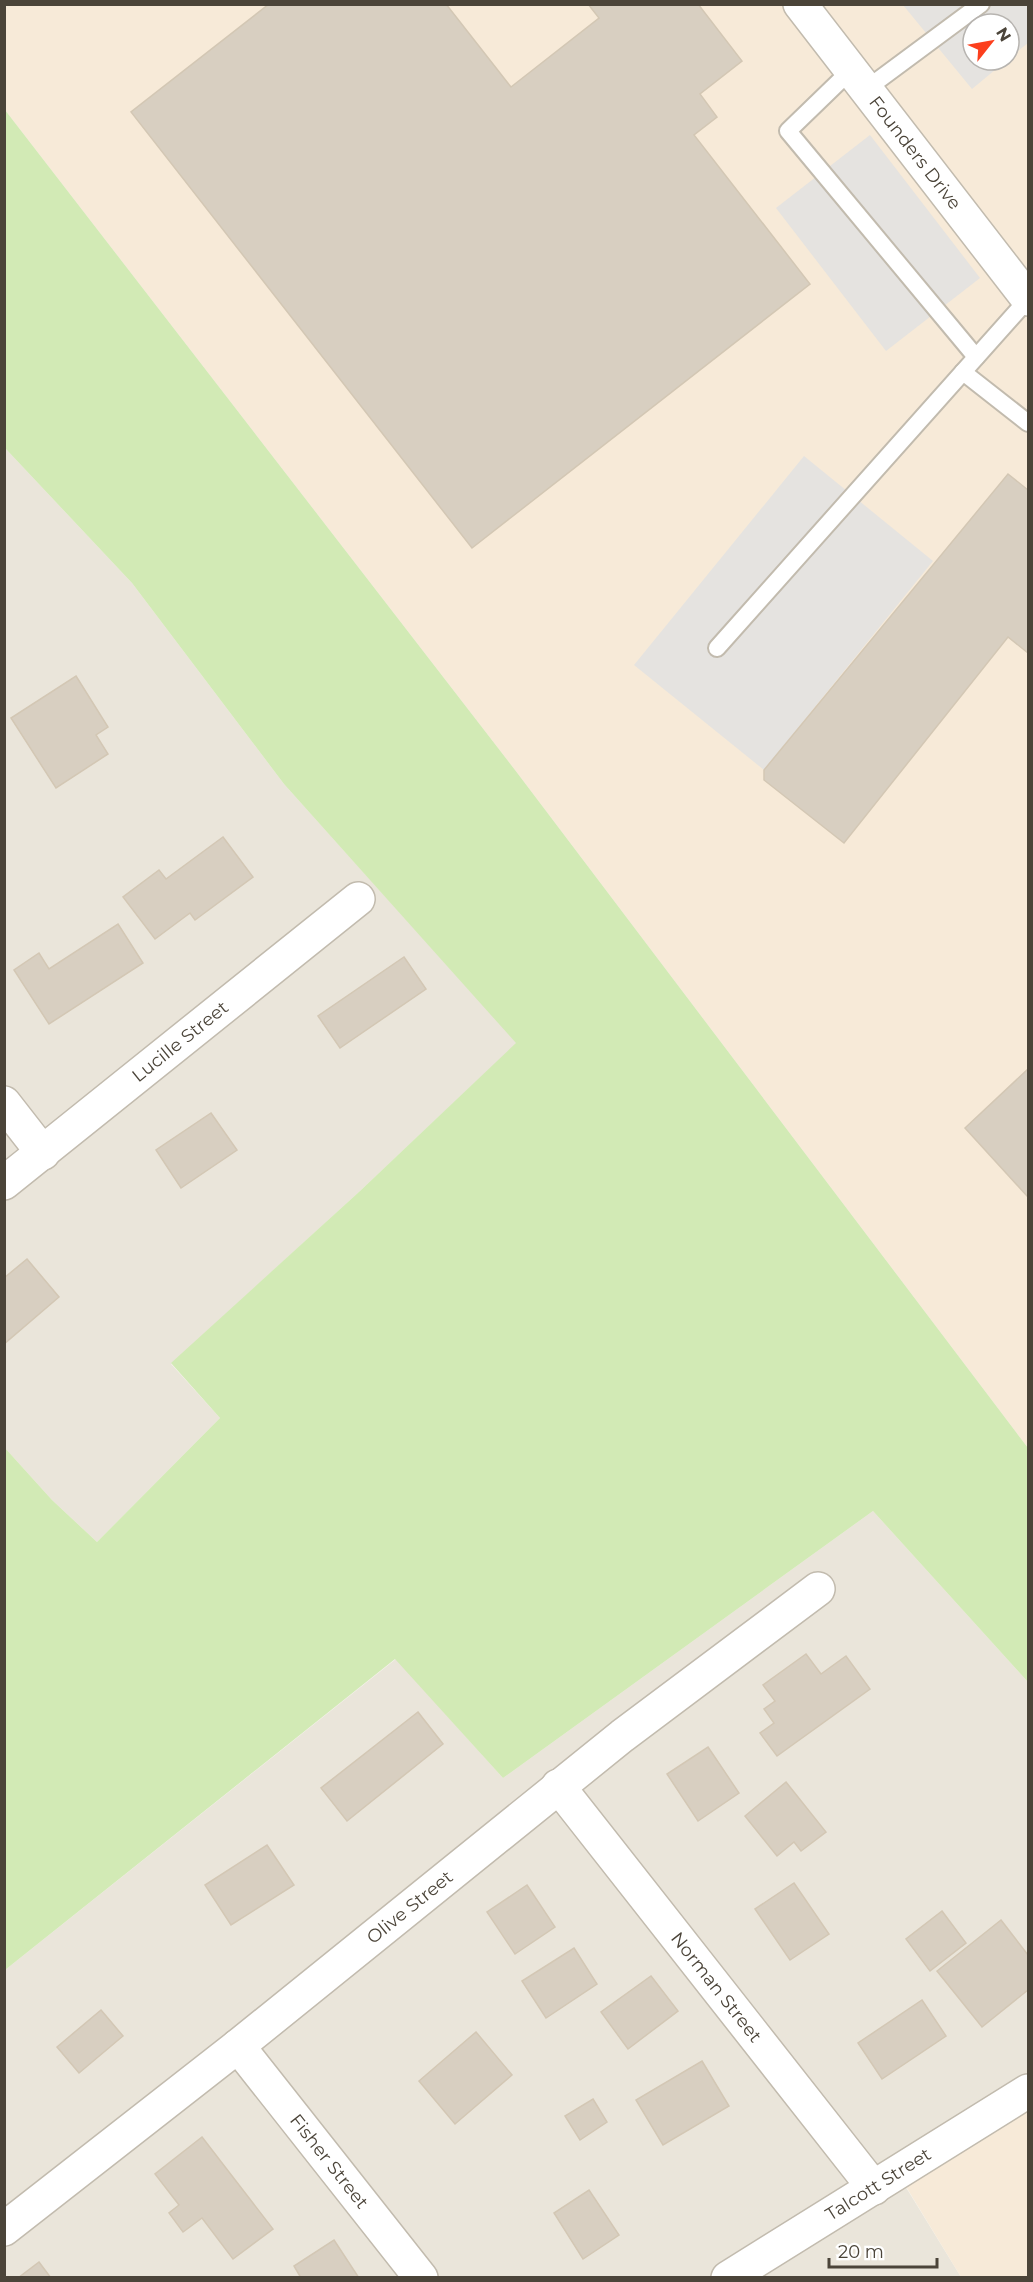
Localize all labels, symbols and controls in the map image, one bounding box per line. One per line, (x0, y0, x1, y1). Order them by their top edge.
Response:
north arrow (961, 12, 1021, 72)
text: N (992, 24, 1015, 45)
street label: Founders Drive (864, 92, 966, 214)
street label: Lucille Street (128, 996, 233, 1087)
street label: Olive Street (362, 1866, 457, 1949)
street label: Norman Street (666, 1928, 766, 2047)
street label: Fisher Street (285, 2110, 373, 2213)
street label: Talcott Street (821, 2143, 935, 2225)
scale bar (829, 2231, 937, 2269)
text: 20 m (838, 2241, 884, 2263)

